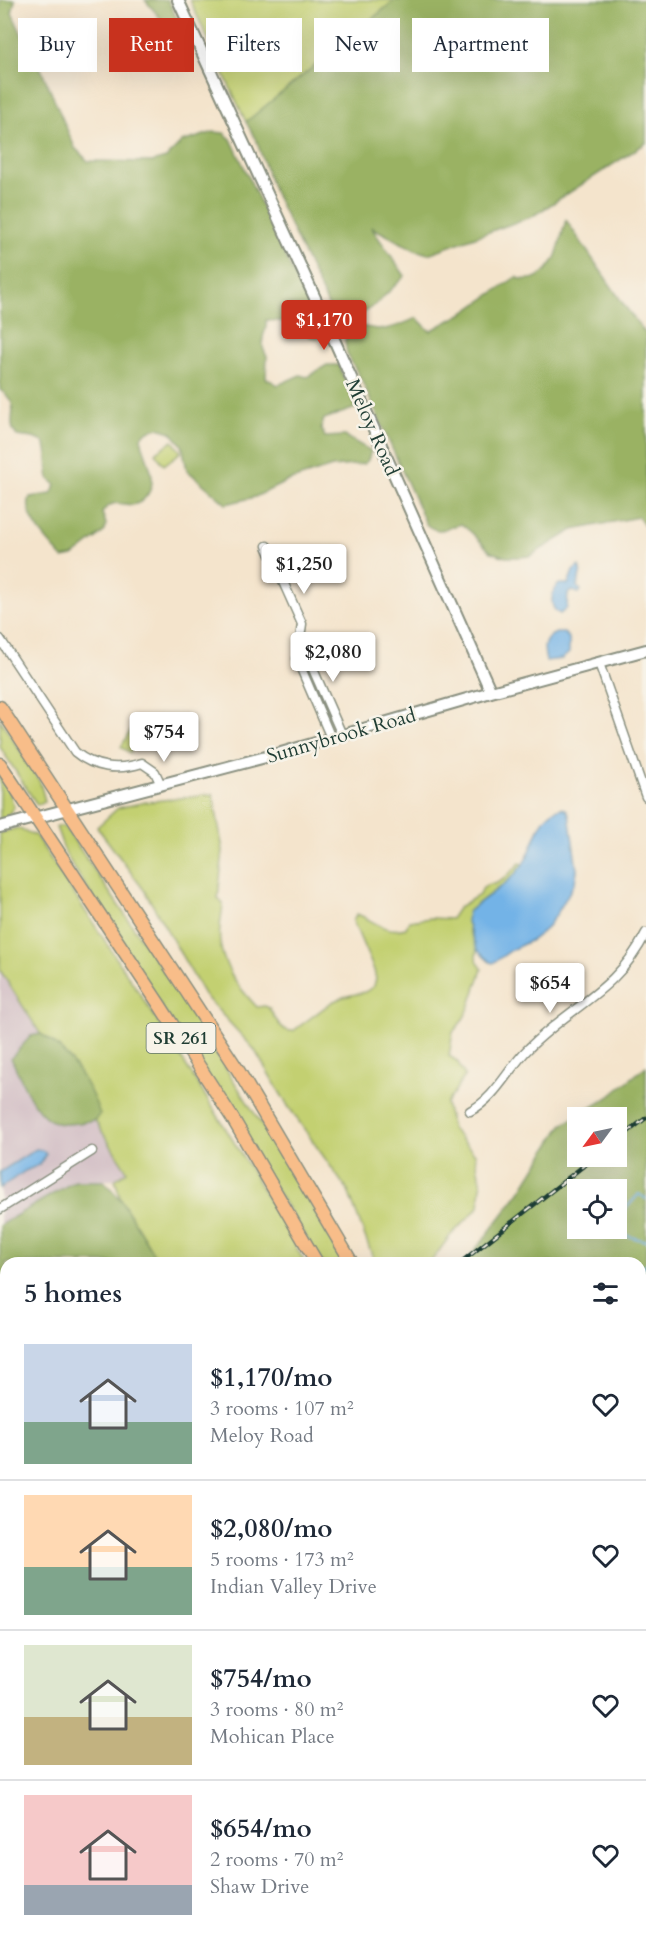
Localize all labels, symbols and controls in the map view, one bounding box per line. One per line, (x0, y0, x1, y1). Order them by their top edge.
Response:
chip: Buy (18, 18, 97, 72)
chip: Rent (109, 18, 194, 72)
chip: Filters (206, 18, 302, 72)
chip: New (314, 18, 400, 72)
chip: Apartment (412, 18, 549, 72)
pin: $1,170 (275, 300, 373, 351)
text: $1,170 (295, 306, 353, 333)
street label: Meloy Road (339, 374, 406, 480)
pin: $1,250 (255, 544, 353, 595)
text: $1,250 (275, 550, 333, 577)
pin: $2,080 (284, 632, 382, 683)
text: $2,080 (304, 638, 362, 665)
street label: Sunnybrook Road (263, 701, 419, 770)
pin: $754 (128, 712, 200, 763)
text: $754 (144, 718, 184, 745)
pin: $654 (514, 963, 586, 1014)
text: $654 (530, 969, 570, 996)
road number: SR 261 (146, 1023, 216, 1053)
north arrow (567, 1107, 627, 1167)
map controls (567, 1107, 627, 1239)
button: locate (567, 1179, 627, 1239)
text: 5 homes (24, 1276, 122, 1311)
icon: filters (589, 1277, 622, 1310)
text: $1,170/mo (210, 1360, 333, 1395)
icon: home (72, 1368, 144, 1440)
icon: heart (589, 1388, 622, 1421)
text: 3 rooms · 107 m² (210, 1395, 354, 1422)
text: Meloy Road (210, 1422, 314, 1449)
text: $2,080/mo (210, 1511, 333, 1546)
icon: home (72, 1519, 144, 1591)
icon: heart (589, 1539, 622, 1572)
text: 5 rooms · 173 m² (210, 1546, 354, 1573)
text: Indian Valley Drive (210, 1573, 377, 1600)
text: $754/mo (210, 1661, 312, 1696)
icon: home (72, 1669, 144, 1741)
icon: heart (589, 1689, 622, 1722)
text: 3 rooms · 80 m² (210, 1696, 343, 1723)
text: Mohican Place (210, 1723, 335, 1750)
text: $654/mo (210, 1811, 312, 1846)
icon: home (72, 1819, 144, 1891)
icon: heart (589, 1839, 622, 1872)
text: 2 rooms · 70 m² (210, 1846, 343, 1873)
text: Shaw Drive (210, 1873, 309, 1900)

